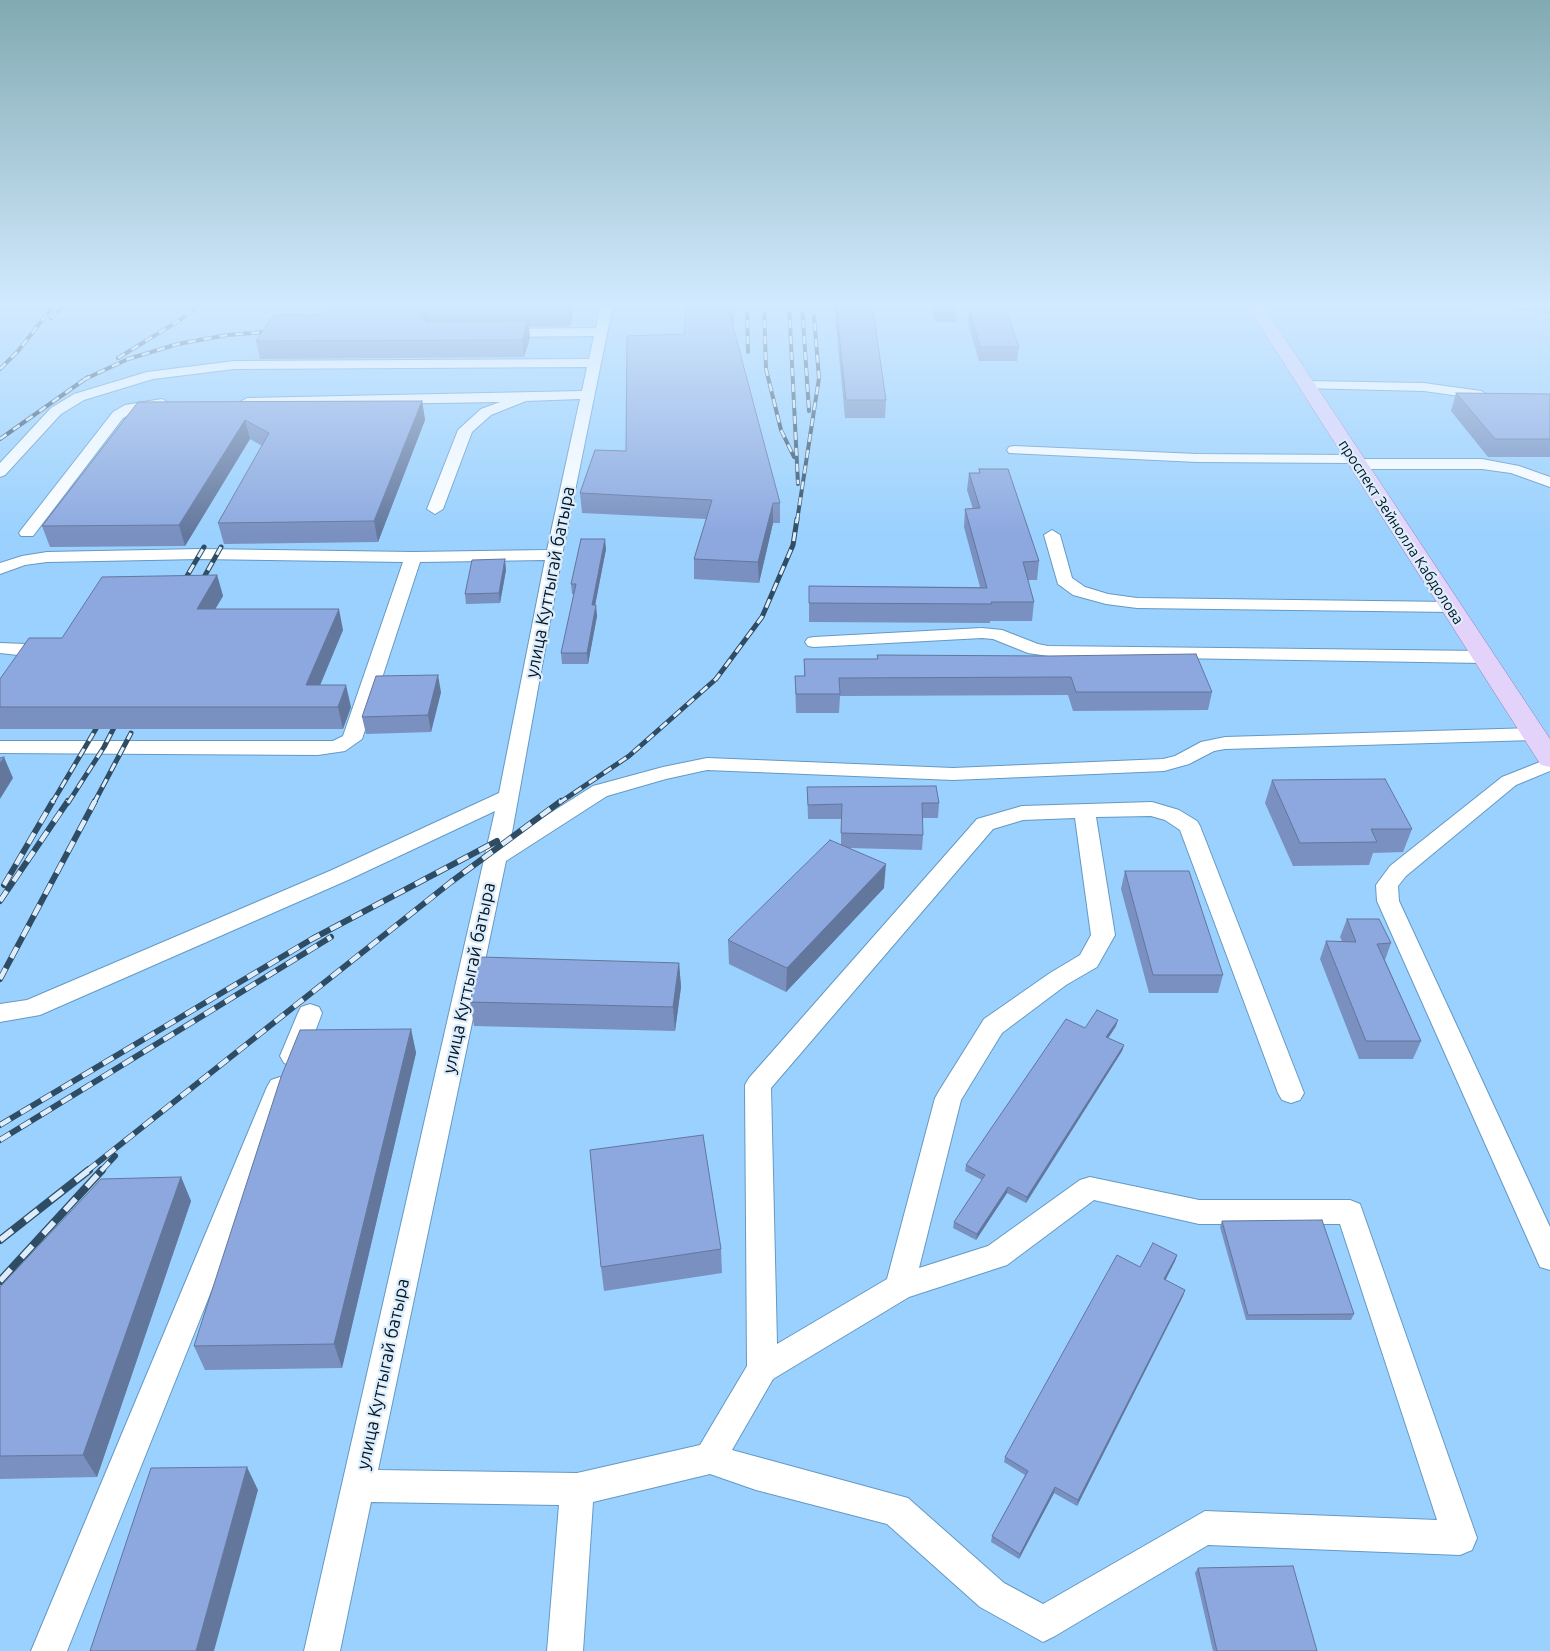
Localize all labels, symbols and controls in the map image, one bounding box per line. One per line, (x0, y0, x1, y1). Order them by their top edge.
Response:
street label: проспект Зейнолла Кабдолова (1335, 436, 1467, 628)
street label: улица Куттыгай батыра (521, 484, 579, 680)
street label: улица Куттыгай батыра (438, 881, 500, 1075)
street label: улица Куттыгай батыра (352, 1277, 414, 1471)

